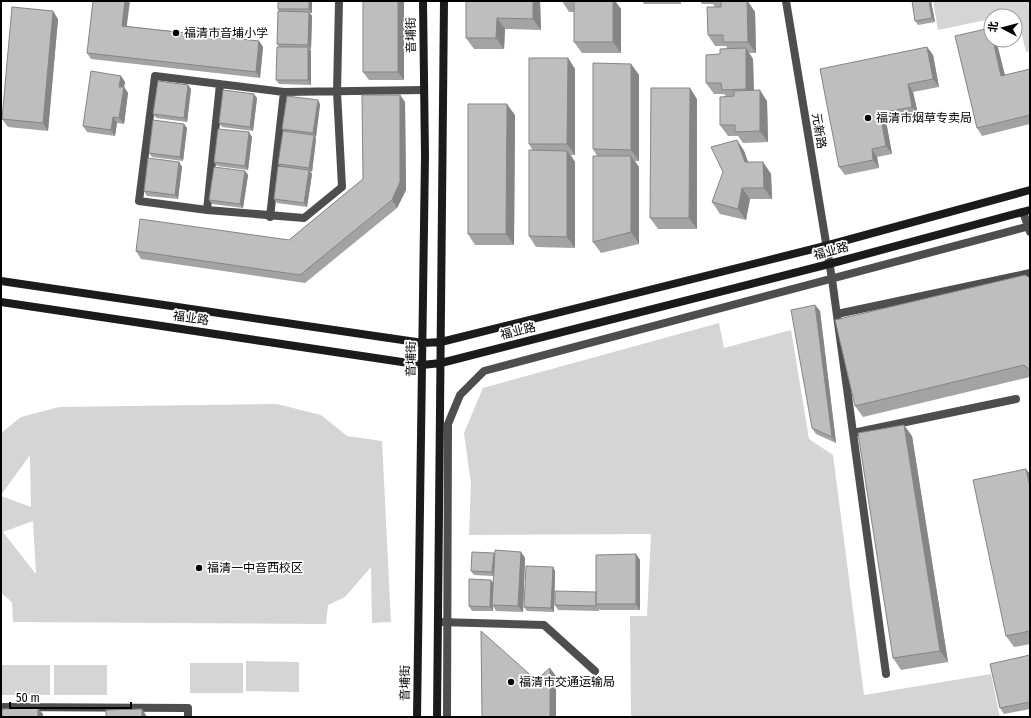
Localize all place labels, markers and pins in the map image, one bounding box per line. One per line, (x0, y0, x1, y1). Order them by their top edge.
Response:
place label: 福清市音埔小学 (184, 26, 268, 40)
marker: 福清市音埔小学 (171, 28, 181, 38)
place label: 福清市烟草专卖局 (876, 111, 972, 125)
marker: 福清市烟草专卖局 (863, 113, 873, 123)
place label: 福清一中音西校区 (207, 561, 303, 575)
marker: 福清一中音西校区 (194, 563, 204, 573)
place label: 福清市交通运输局 (519, 675, 615, 689)
marker: 福清市交通运输局 (506, 677, 516, 687)

